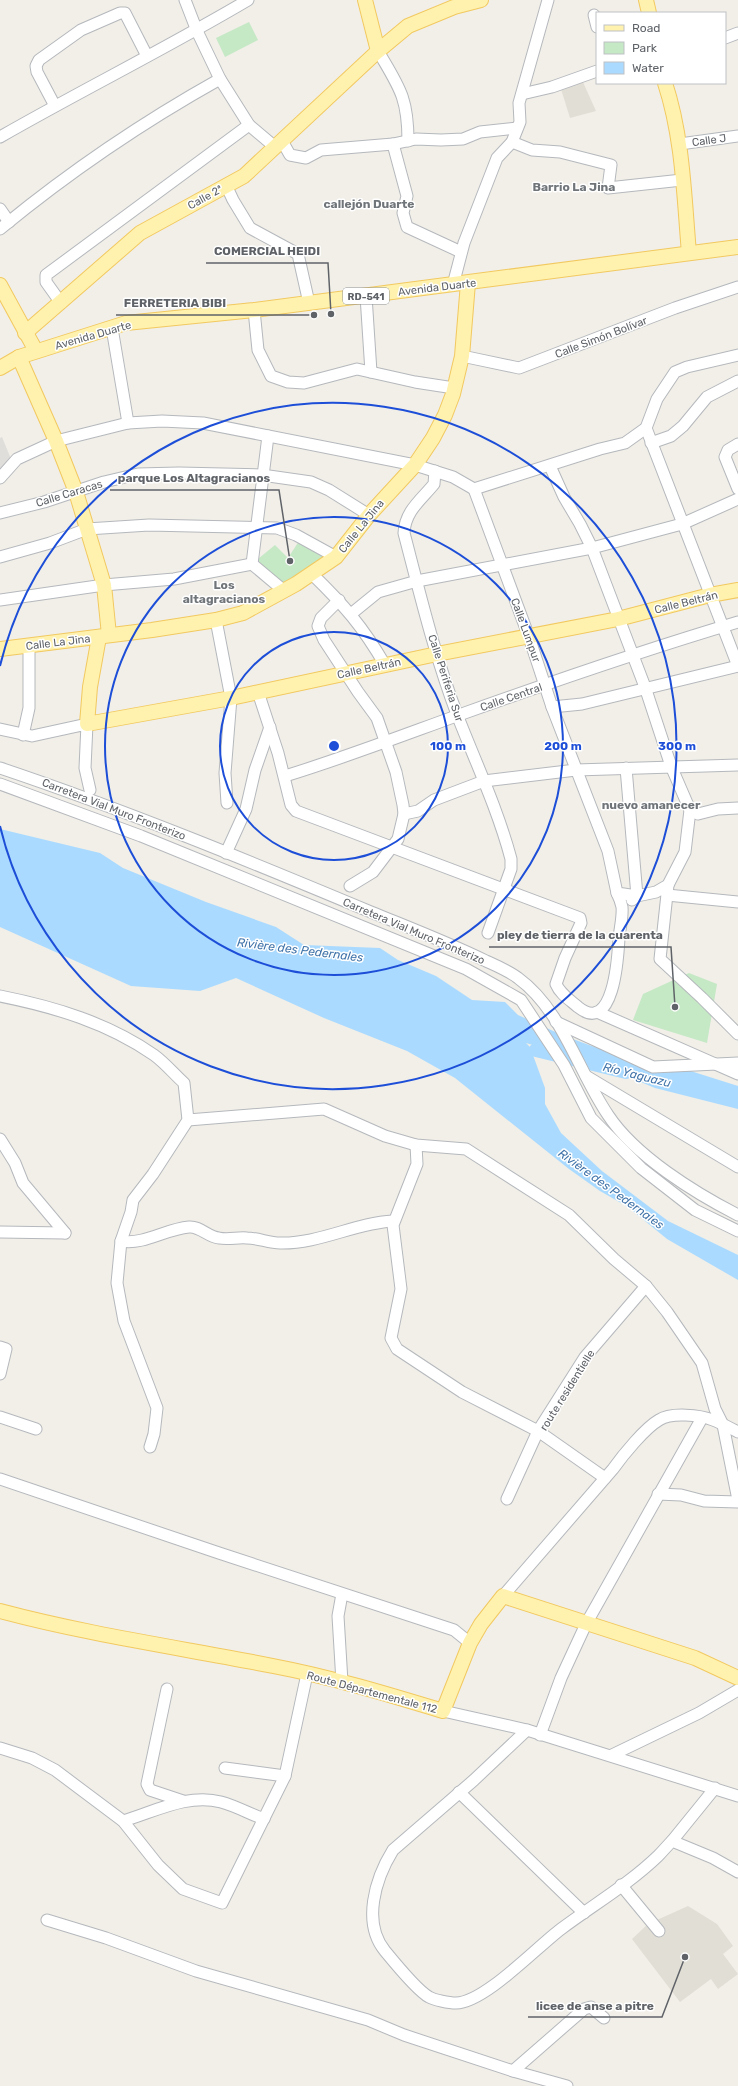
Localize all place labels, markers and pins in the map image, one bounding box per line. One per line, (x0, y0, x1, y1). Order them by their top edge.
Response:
callout: COMERCIAL HEIDI (206, 239, 328, 263)
callout: FERRETERIA BIBI (116, 291, 234, 315)
callout: parque Los Altagracianos (110, 466, 279, 490)
centre of rings (327, 739, 341, 753)
callout: pley de tierra de la cuarenta (489, 923, 671, 947)
callout: licee de anse a pitre (528, 1993, 662, 2017)

